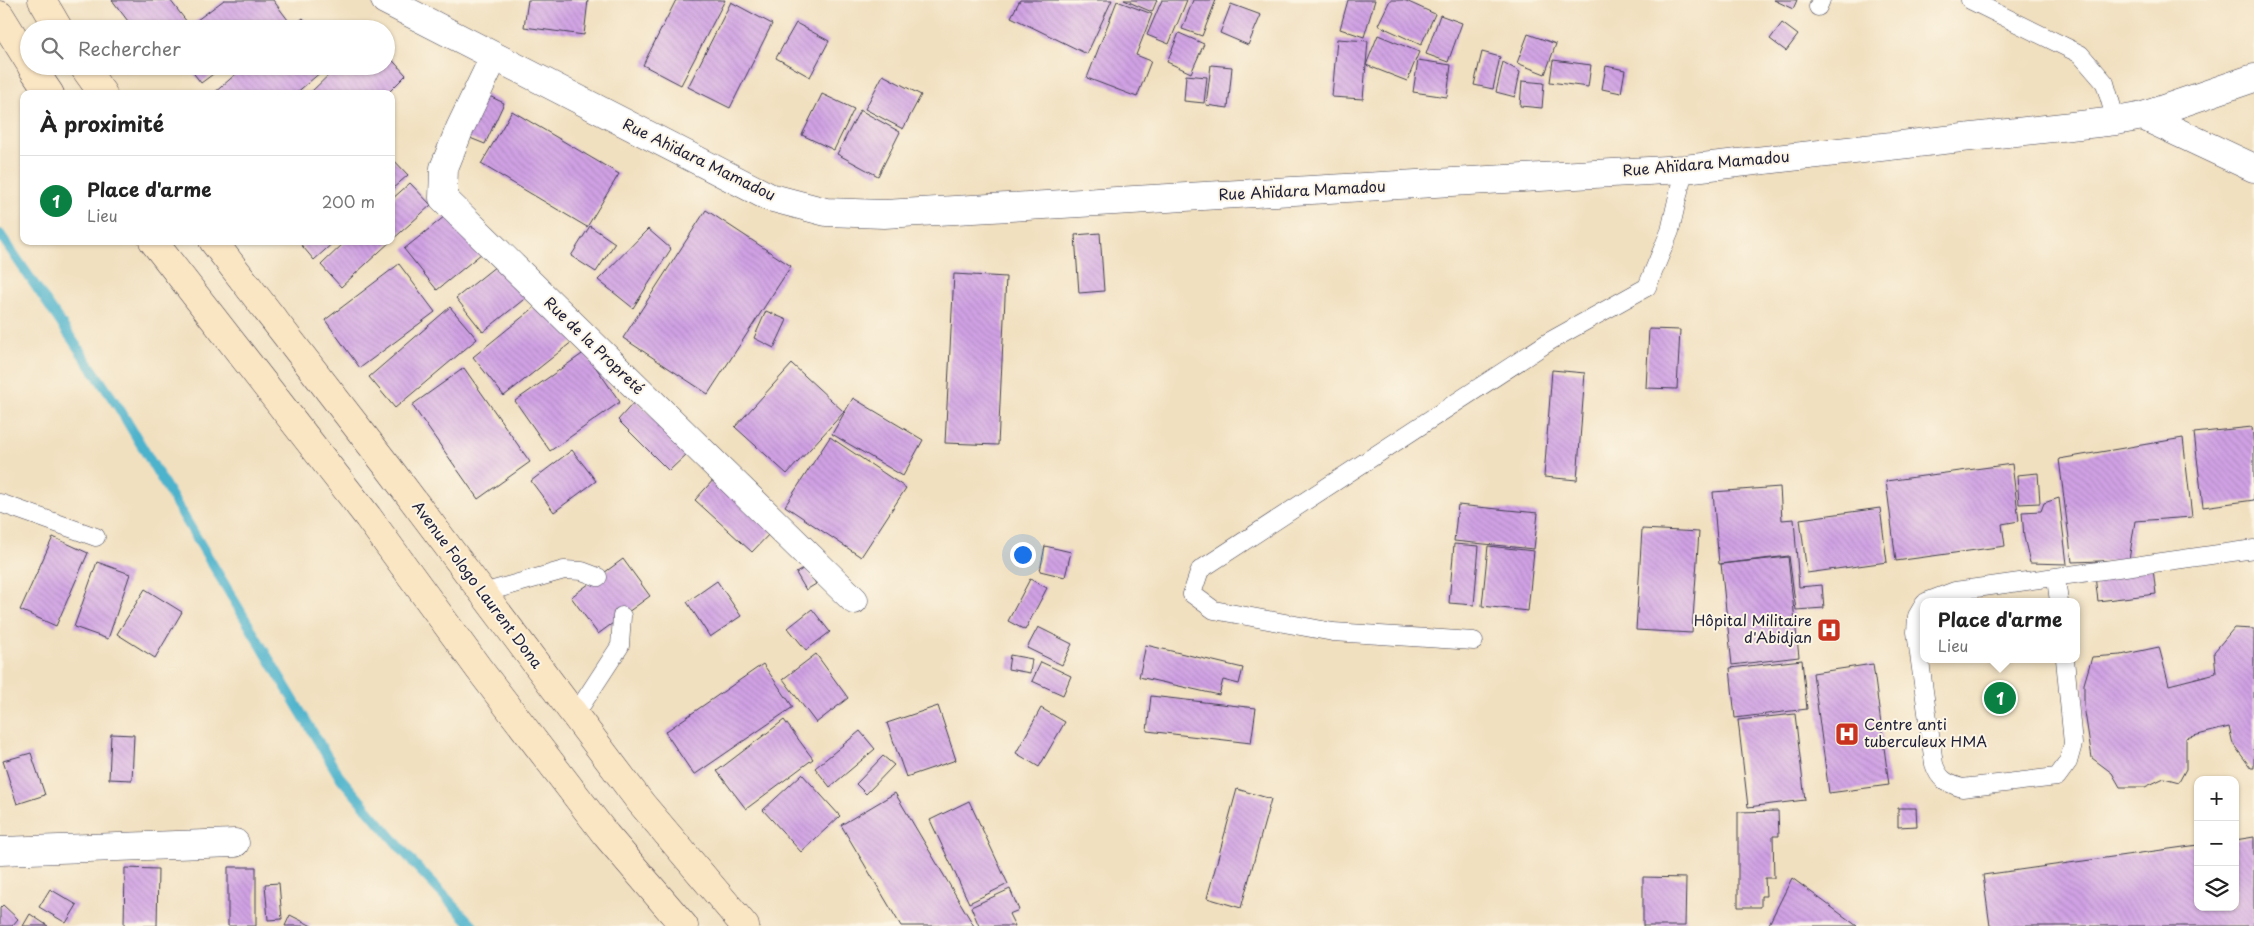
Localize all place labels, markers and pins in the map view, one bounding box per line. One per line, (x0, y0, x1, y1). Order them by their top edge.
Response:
place label: Hôpital Militaire d'Abidjan (1694, 608, 1812, 648)
hospital icon: Hôpital Militaire d'Abidjan (1816, 617, 1842, 643)
pin: 1 (1984, 679, 2016, 717)
place label: Centre anti tuberculeux HMA (1864, 712, 1987, 752)
hospital icon: Centre anti tuberculeux HMA (1834, 721, 1860, 747)

